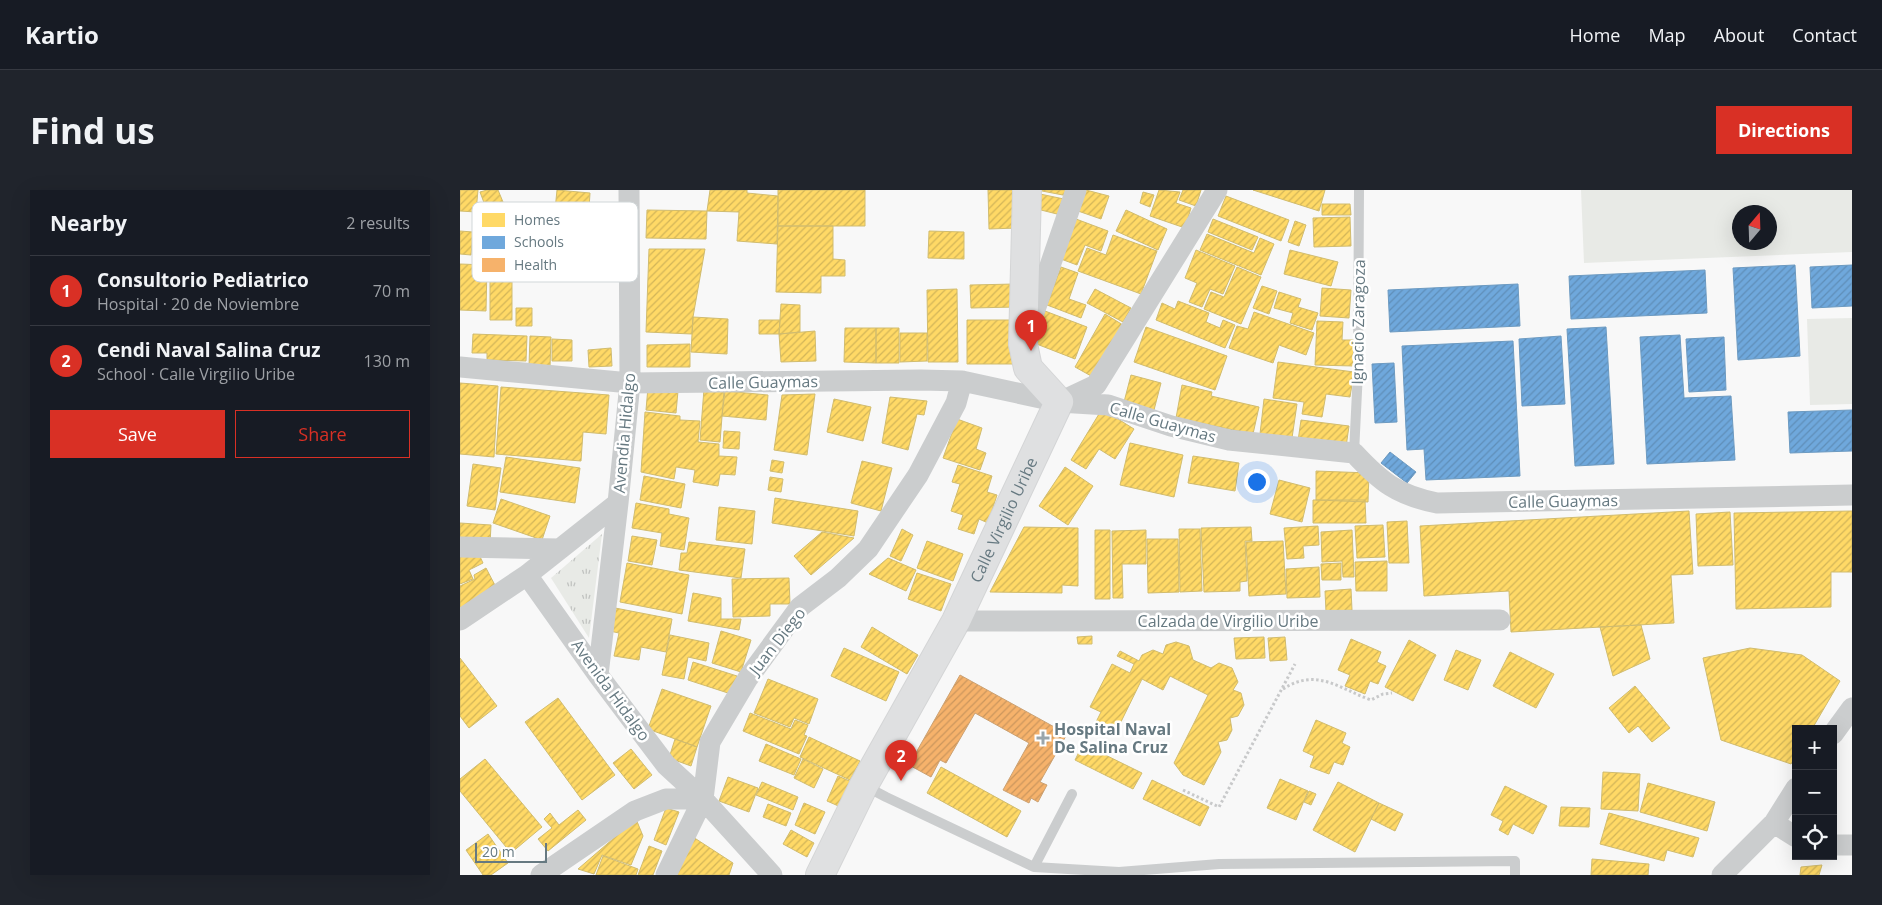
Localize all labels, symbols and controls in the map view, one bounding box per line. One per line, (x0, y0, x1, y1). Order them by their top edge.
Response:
text: Kartio (25, 18, 99, 51)
text: Home (1570, 23, 1620, 47)
text: Map (1648, 23, 1686, 47)
text: About (1714, 23, 1764, 47)
text: Contact (1792, 23, 1857, 47)
button: Directions (1716, 106, 1852, 154)
text: Find us (30, 107, 155, 154)
legend (472, 202, 638, 282)
north arrow (1732, 205, 1777, 250)
text: Nearby (50, 209, 127, 237)
text: Homes (514, 210, 561, 229)
text: 2 results (346, 212, 410, 234)
text: Schools (514, 232, 564, 251)
text: Health (514, 255, 557, 274)
street label: Ignacio Zaragoza (1346, 259, 1370, 385)
text: Consultorio Pediatrico (97, 267, 309, 293)
text: 1 (61, 280, 71, 302)
text: 70 m (373, 280, 410, 302)
text: Hospital · 20 de Noviembre (97, 293, 299, 315)
pin: 1 (1015, 310, 1047, 351)
text: Cendi Naval Salina Cruz (97, 337, 320, 363)
text: 2 (61, 350, 71, 372)
text: 130 m (364, 350, 410, 372)
text: School · Calle Virgilio Uribe (97, 363, 295, 385)
street label: Calle Guaymas (708, 370, 818, 394)
street label: Avendia Hidalgo (608, 372, 640, 494)
street label: Calle Guaymas (1107, 396, 1219, 448)
button: Save (50, 410, 225, 458)
button: Share (235, 410, 410, 458)
street label: Calle Virgilio Uribe (965, 454, 1042, 586)
your location (1244, 469, 1270, 495)
street label: Calle Guaymas (1508, 489, 1618, 513)
street label: Juan Diego (742, 603, 810, 681)
street label: Calzada de Virgilio Uribe (1138, 610, 1318, 632)
street label: Avenida Hidalgo (567, 635, 655, 745)
place label: Hospital Naval De Salina Cruz (1054, 718, 1171, 758)
map controls (1792, 725, 1837, 860)
button: + (1792, 725, 1837, 770)
marker: Hospital Naval De Salina Cruz (1036, 731, 1050, 745)
pin: 2 (885, 740, 917, 781)
button: − (1792, 770, 1837, 815)
button: locate (1792, 815, 1837, 860)
scale bar (475, 840, 548, 863)
text: 20 m (482, 842, 515, 861)

